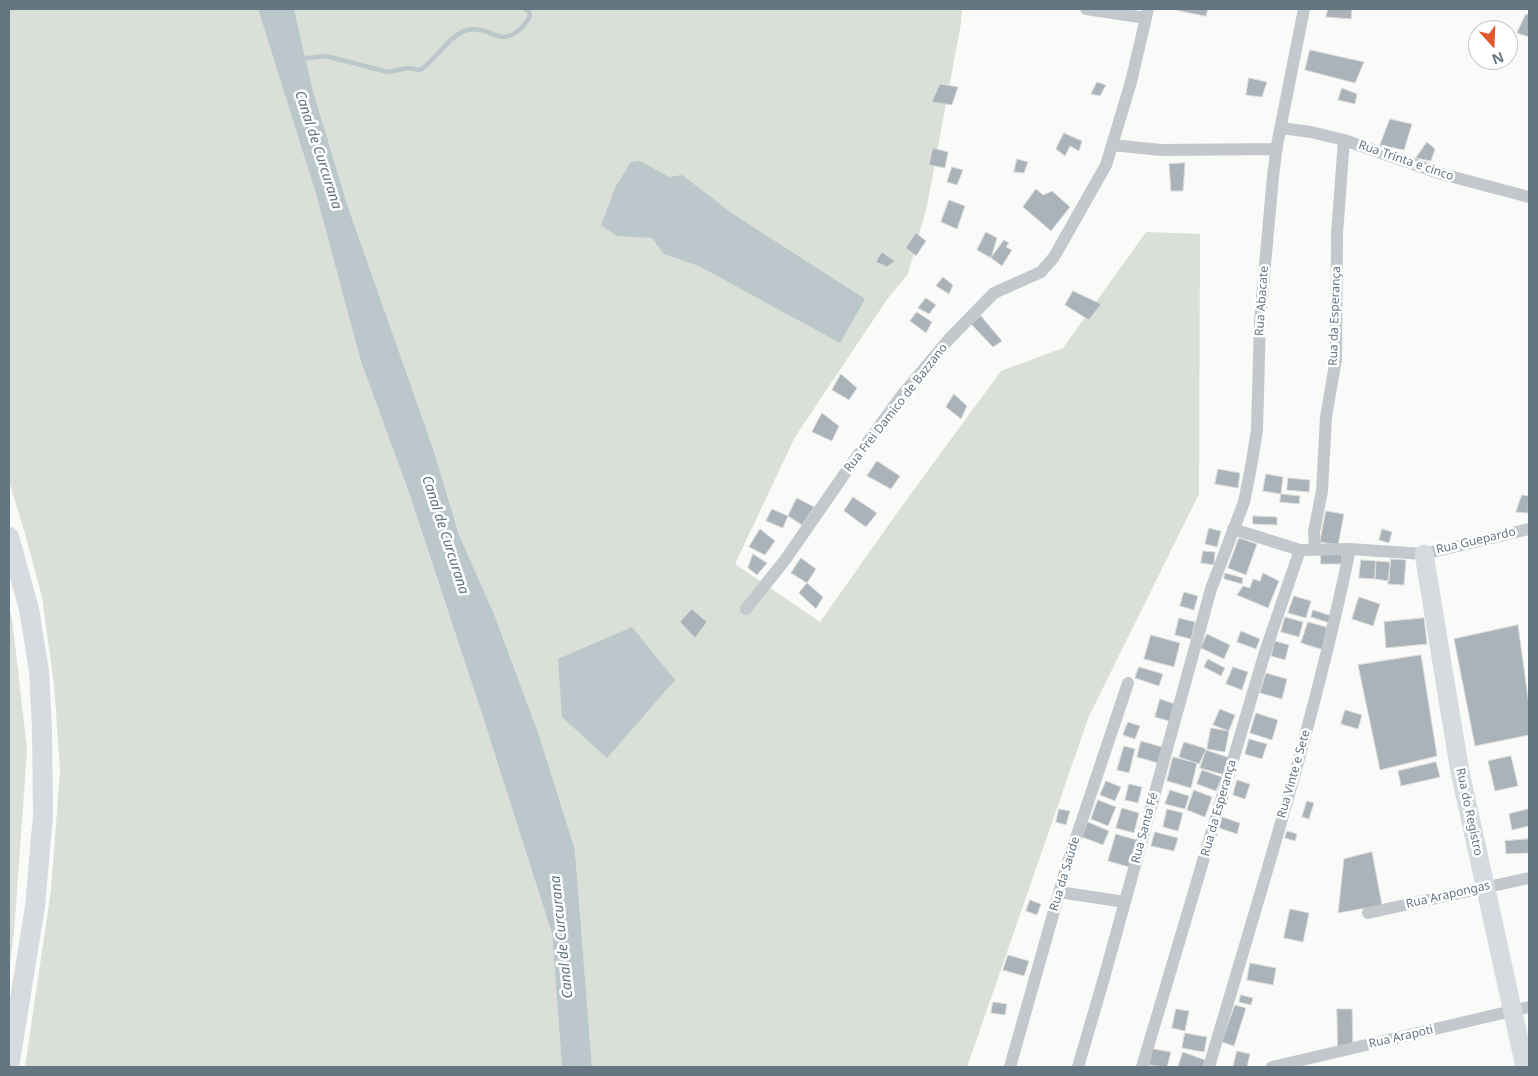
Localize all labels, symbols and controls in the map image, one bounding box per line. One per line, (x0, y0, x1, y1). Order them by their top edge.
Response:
north arrow (1468, 20, 1518, 70)
text: N (1489, 48, 1507, 69)
water label: Canal de Curcurana (291, 89, 345, 211)
street label: Rua Trinta e cinco (1357, 138, 1455, 184)
street label: Rua Abacate (1252, 266, 1272, 336)
street label: Rua da Esperança (1326, 266, 1344, 366)
street label: Rua Frei Damico de Bazzano (841, 341, 951, 475)
water label: Canal de Curcurana (418, 474, 472, 596)
street label: Rua Guepardo (1435, 525, 1517, 557)
street label: Rua Vinte e Sete (1275, 728, 1313, 820)
street label: Rua da Esperança (1198, 758, 1240, 858)
street label: Rua do Registro (1453, 767, 1485, 857)
street label: Rua Santa Fé (1129, 791, 1161, 865)
street label: Rua da Saúde (1047, 835, 1083, 913)
water label: Canal de Curcurana (547, 875, 577, 999)
street label: Rua Arapongas (1405, 878, 1491, 912)
street label: Rua Arapoti (1367, 1023, 1435, 1051)

